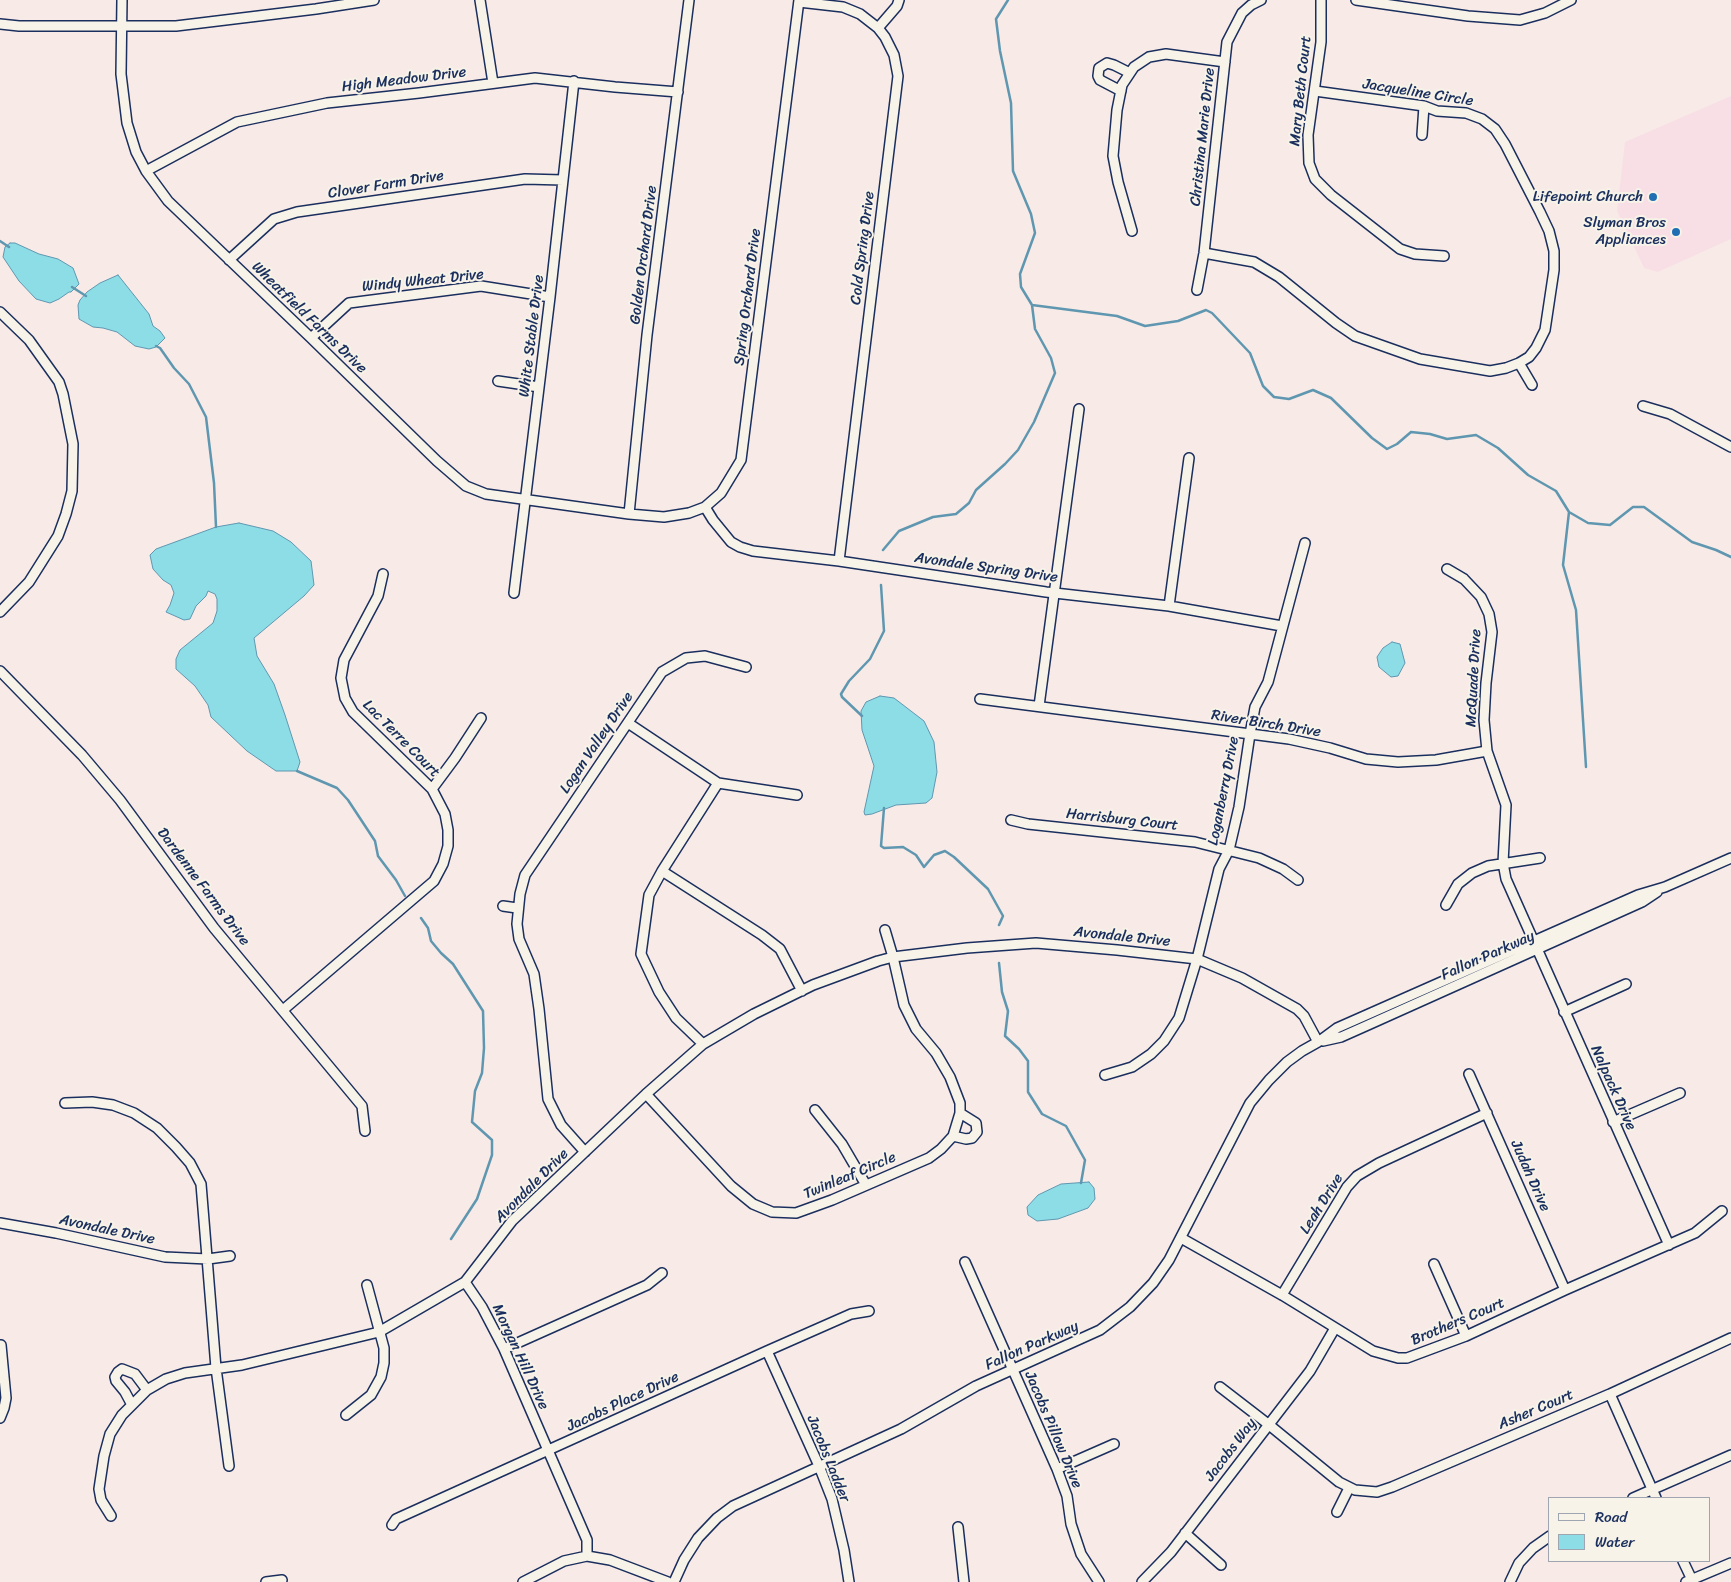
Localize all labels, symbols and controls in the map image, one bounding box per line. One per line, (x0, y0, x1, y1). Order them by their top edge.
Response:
street label: Mary Beth Court (1286, 35, 1316, 147)
street label: High Meadow Drive (341, 63, 467, 97)
street label: Christina Marie Drive (1187, 67, 1219, 207)
street label: Jacqueline Circle (1361, 75, 1475, 111)
street label: Clover Farm Drive (327, 167, 445, 203)
street label: Golden Orchard Drive (627, 185, 661, 325)
place label: Lifepoint Church (1533, 188, 1643, 206)
street label: Cold Spring Drive (847, 190, 879, 306)
marker: Lifepoint Church (1647, 191, 1659, 203)
place label: Slyman Bros Appliances (1583, 214, 1666, 249)
marker: Slyman Bros Appliances (1670, 226, 1682, 238)
street label: Spring Orchard Drive (731, 227, 765, 367)
street label: Wheatfield Farms Drive (248, 258, 370, 378)
street label: Windy Wheat Drive (361, 266, 485, 296)
street label: White Stable Drive (516, 274, 548, 398)
street label: Avondale Spring Drive (913, 549, 1059, 587)
street label: McQuade Drive (1462, 629, 1486, 727)
street label: Logan Valley Drive (556, 689, 638, 797)
street label: Lac Terre Court (359, 697, 443, 781)
street label: River Birch Drive (1210, 706, 1322, 742)
street label: Loganberry Drive (1205, 735, 1243, 847)
street label: Harrisburg Court (1065, 805, 1179, 835)
street label: Dardenne Farms Drive (153, 824, 253, 950)
street label: Avondale Drive (1073, 923, 1171, 951)
street label: Fallon Parkway (1439, 927, 1537, 985)
street label: Nalpack Drive (1586, 1043, 1640, 1133)
street label: Judah Drive (1506, 1138, 1554, 1214)
street label: Avondale Drive (491, 1145, 573, 1227)
street label: Twinleaf Circle (801, 1148, 899, 1204)
street label: Leah Drive (1296, 1170, 1348, 1238)
street label: Avondale Drive (58, 1211, 156, 1249)
street label: Brothers Court (1408, 1294, 1508, 1350)
street label: Morgan Hill Drive (488, 1301, 552, 1413)
street label: Fallon Parkway (983, 1317, 1081, 1375)
street label: Jacobs Place Drive (564, 1368, 682, 1436)
street label: Jacobs Pillow Drive (1020, 1369, 1086, 1491)
street label: Asher Court (1496, 1386, 1576, 1434)
street label: Jacobs Ladder (802, 1413, 854, 1505)
street label: Jacobs Way (1201, 1415, 1261, 1485)
legend (1548, 1497, 1711, 1562)
text: Road (1595, 1504, 1627, 1530)
text: Water (1595, 1529, 1635, 1555)

